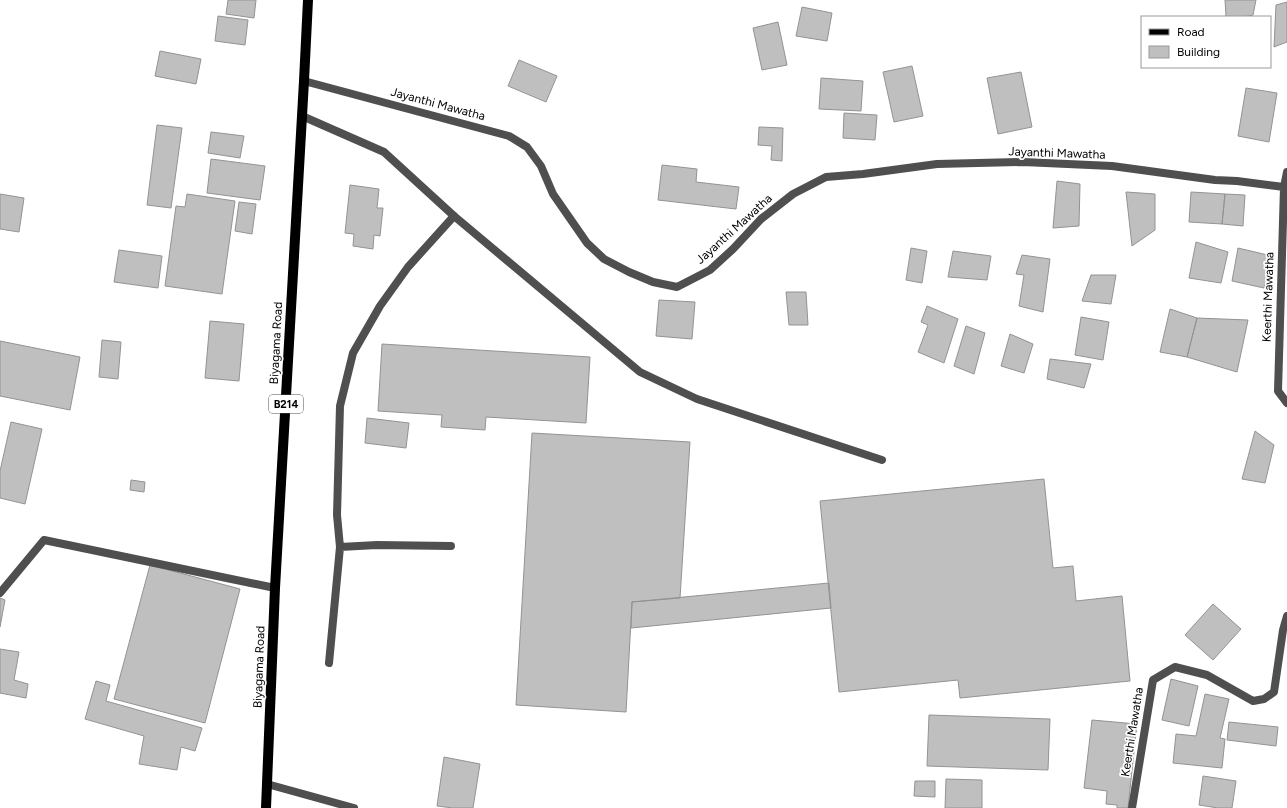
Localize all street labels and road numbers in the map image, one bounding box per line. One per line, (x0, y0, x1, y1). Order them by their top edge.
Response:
street label: Jayanthi Mawatha (389, 85, 487, 123)
street label: Jayanthi Mawatha (1008, 144, 1106, 162)
street label: Jayanthi Mawatha (693, 191, 775, 267)
street label: Keerthi Mawatha (1259, 252, 1277, 342)
street label: Biyagama Road (267, 301, 285, 385)
road number: B214 (269, 395, 303, 413)
street label: Biyagama Road (251, 626, 267, 708)
street label: Keerthi Mawatha (1118, 686, 1146, 778)

